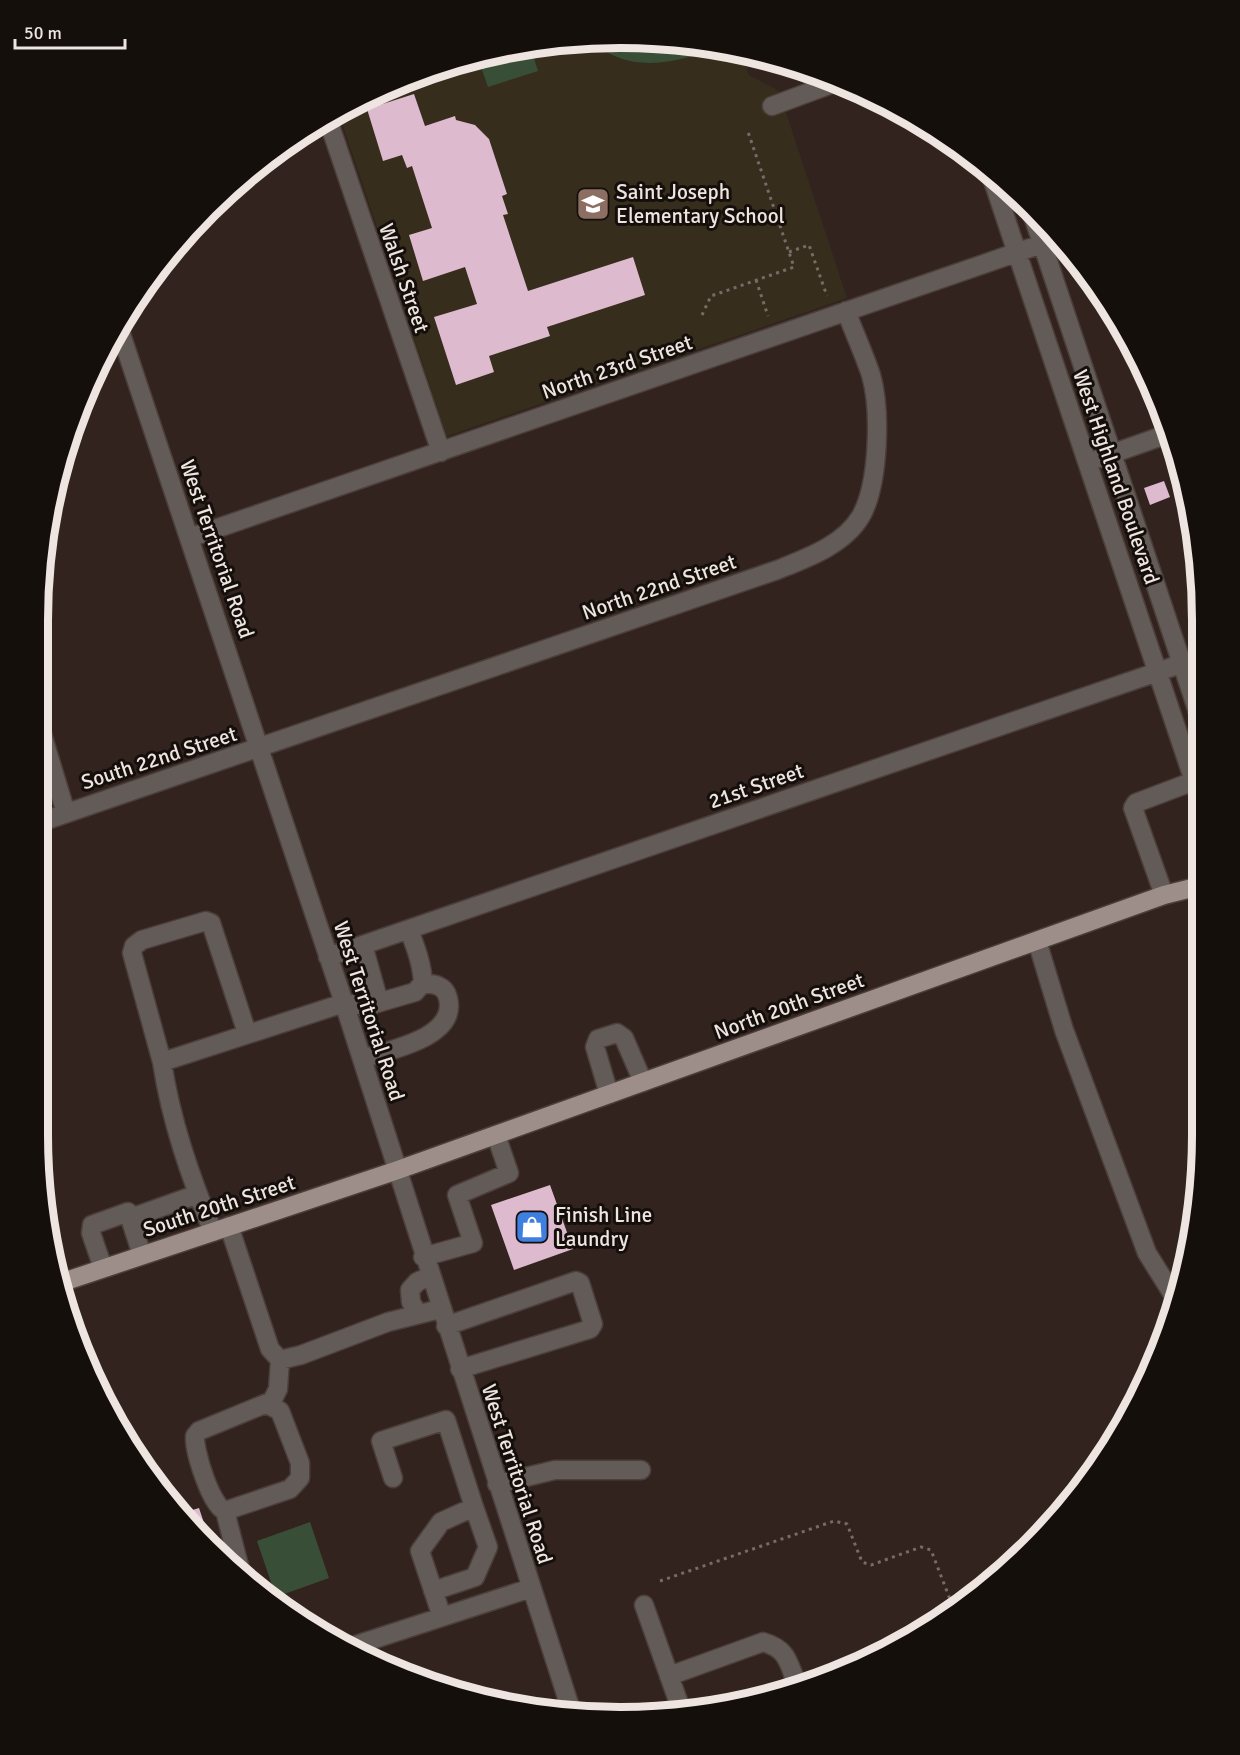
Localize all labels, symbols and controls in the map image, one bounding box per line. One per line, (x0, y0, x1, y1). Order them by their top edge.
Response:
scale bar (15, 12, 124, 50)
text: 50 m (24, 22, 62, 44)
place label: Saint Joseph Elementary School (616, 179, 785, 229)
school or university icon: Saint Joseph Elementary School (575, 186, 611, 222)
street label: Walsh Street (373, 220, 435, 336)
street label: North 23rd Street (538, 329, 696, 405)
street label: West Highland Boulevard (1067, 366, 1165, 588)
street label: West Territorial Road (174, 456, 260, 642)
street label: North 22nd Street (578, 548, 740, 626)
street label: South 22nd Street (78, 721, 240, 795)
street label: 21st Street (705, 758, 807, 814)
street label: West Territorial Road (328, 918, 410, 1104)
street label: North 20th Street (711, 967, 867, 1045)
street label: South 20th Street (140, 1169, 298, 1243)
place label: Finish Line Laundry (555, 1202, 652, 1252)
shop icon: Finish Line Laundry (514, 1209, 550, 1245)
street label: West Territorial Road (476, 1381, 558, 1567)

